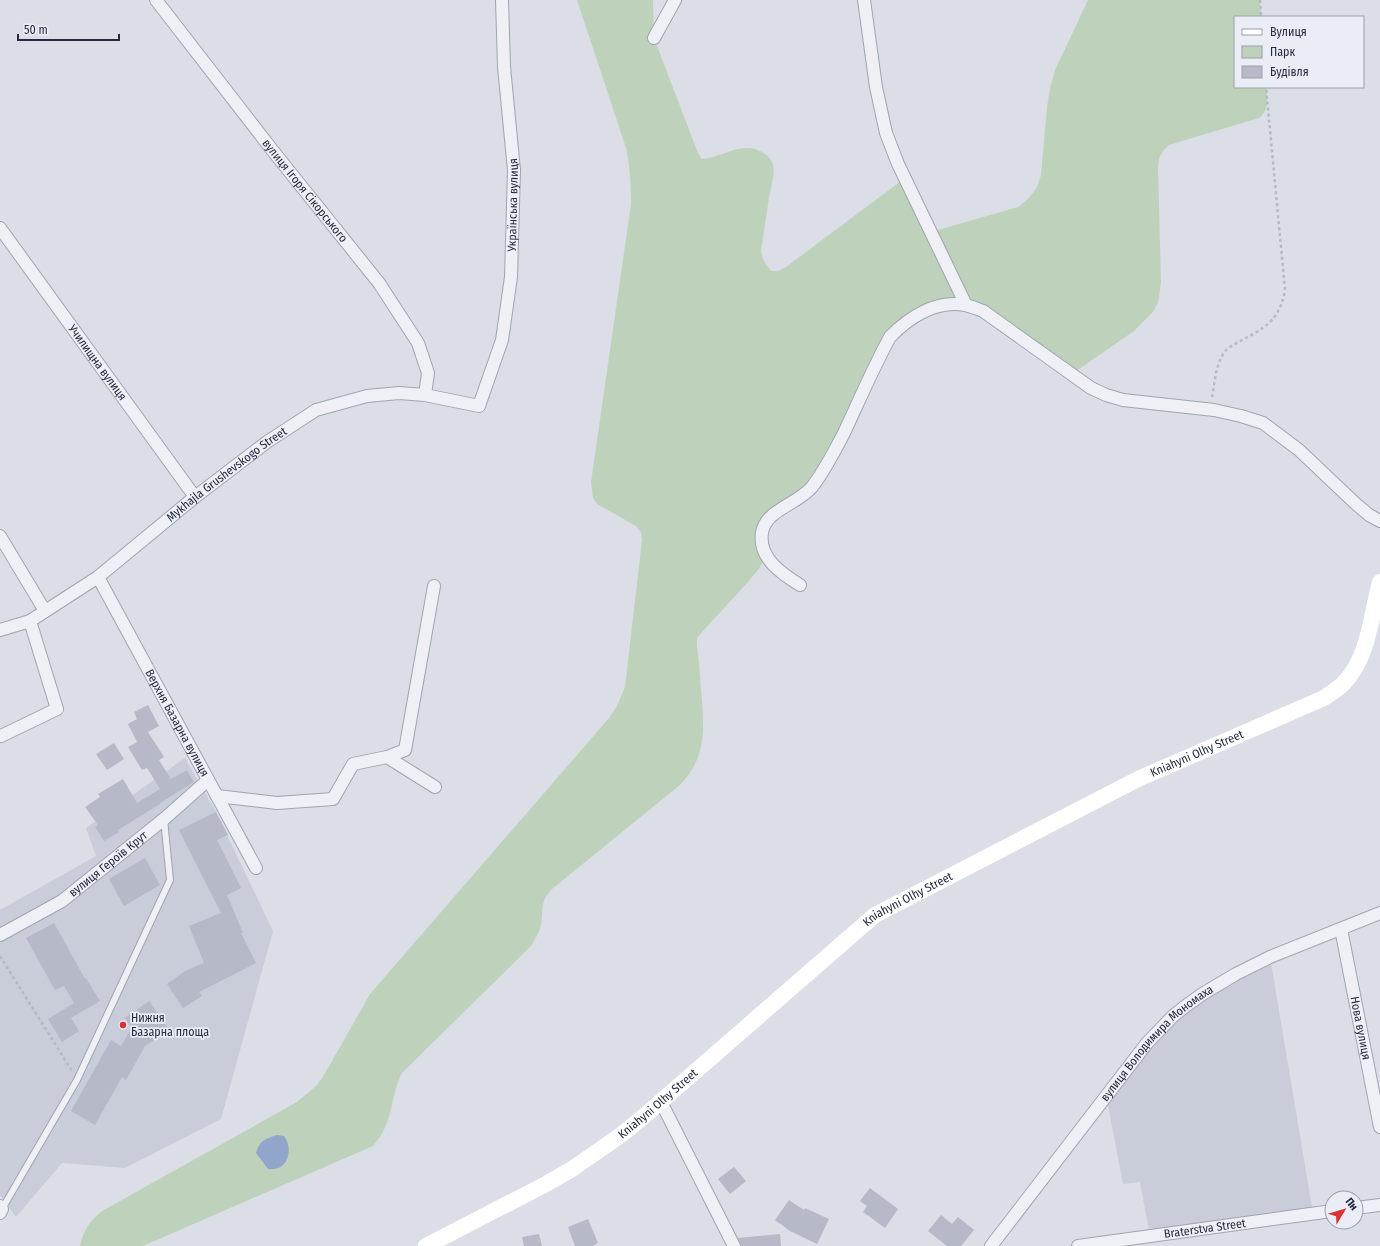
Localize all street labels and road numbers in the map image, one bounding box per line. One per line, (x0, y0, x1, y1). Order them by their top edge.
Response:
street label: вулиця Ігоря Сікорського (259, 136, 351, 245)
street label: Українська вулиця (505, 158, 521, 253)
street label: Училищна вулиця (65, 321, 130, 403)
street label: Mykhajla Grushevskogo Street (164, 424, 289, 525)
street label: Верхня Базарна вулиця (142, 667, 212, 779)
street label: Kniahyni Olhy Street (1148, 727, 1246, 780)
street label: вулиця Героїв Крут (66, 828, 150, 900)
street label: Kniahyni Olhy Street (860, 869, 955, 929)
street label: вулиця Володимира Мономаха (1098, 982, 1216, 1104)
street label: Нова вулиця (1347, 995, 1374, 1061)
street label: Kniahyni Olhy Street (615, 1066, 700, 1142)
street label: Braterstva Street (1163, 1216, 1247, 1241)

